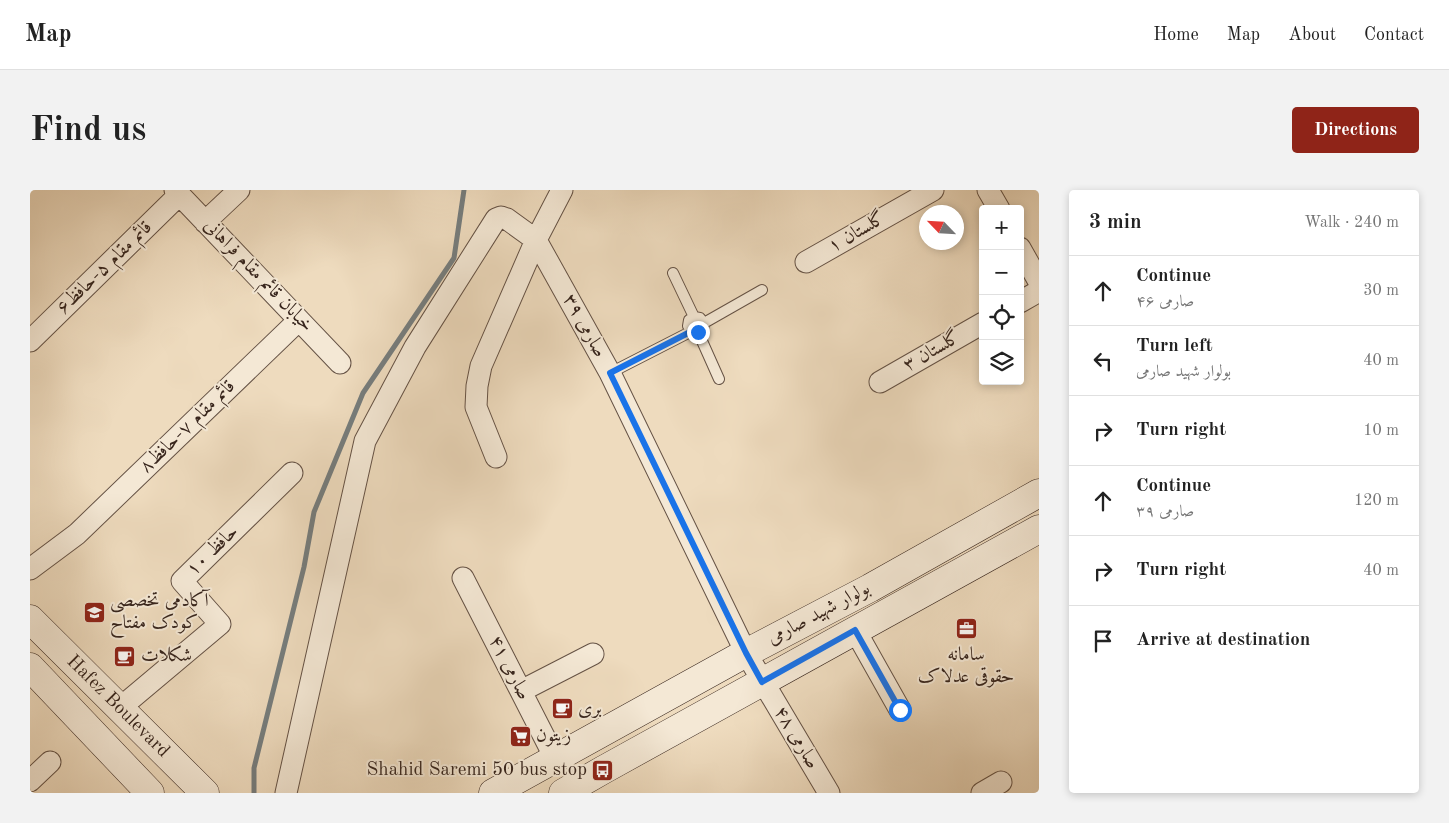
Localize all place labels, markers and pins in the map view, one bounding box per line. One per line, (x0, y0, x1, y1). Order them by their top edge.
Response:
place label: آکادمی تخصصی کودک مفتاح (110, 589, 210, 639)
school or university icon: آکادمی تخصصی کودک مفتاح (82, 600, 106, 624)
office icon: سامانه حقوقی عدلاک (954, 617, 978, 641)
cafe icon: شکلات (113, 644, 137, 668)
place label: شکلات (141, 645, 192, 666)
place label: سامانه حقوقی عدلاک (918, 646, 1014, 688)
cafe icon: بری (550, 697, 574, 721)
place label: بری (578, 700, 602, 719)
supermarket icon: زیتون (508, 724, 532, 748)
place label: زیتون (536, 727, 571, 747)
bus stop icon: Shahid Saremi 50 bus stop (591, 758, 615, 782)
place label: Shahid Saremi 50 bus stop (367, 761, 587, 780)

